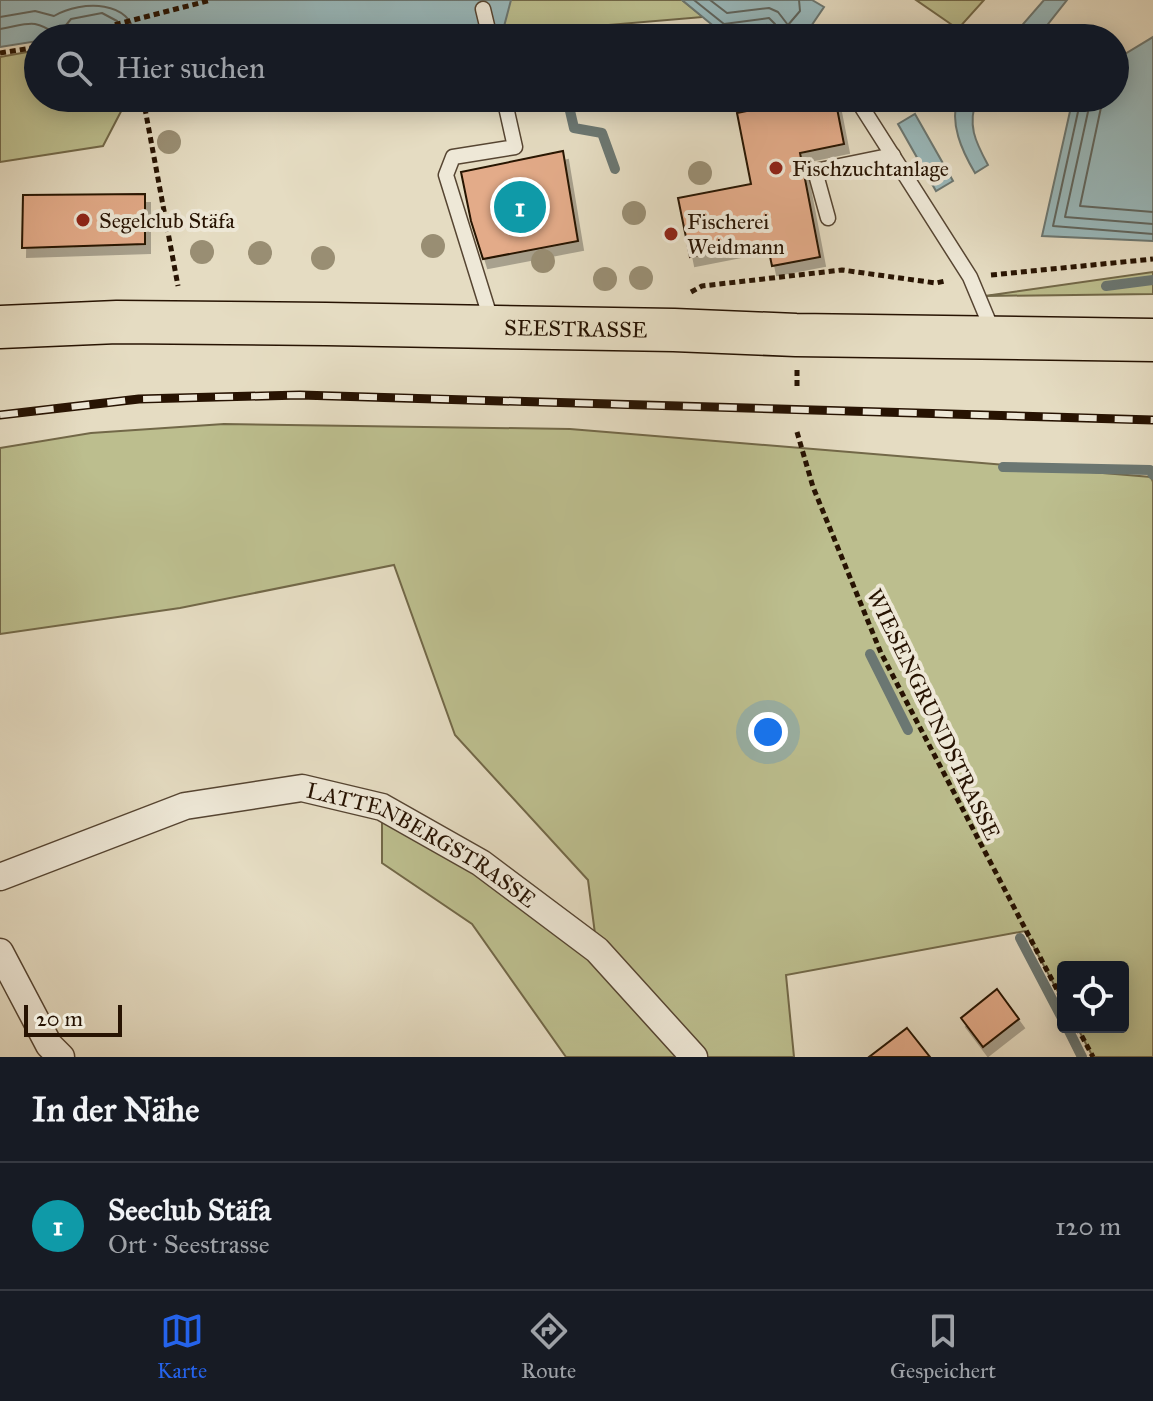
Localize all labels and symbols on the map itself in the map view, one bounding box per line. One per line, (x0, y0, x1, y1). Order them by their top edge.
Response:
place label: Fischzuchtanlage (792, 155, 949, 182)
marker: Fischzuchtanlage (767, 159, 785, 177)
pin: 1 (494, 177, 546, 237)
place label: Segelclub Stäfa (99, 207, 236, 234)
place label: Fischerei Weidmann (687, 208, 785, 260)
marker: Segelclub Stäfa (74, 211, 92, 229)
marker: Fischerei Weidmann (662, 225, 680, 243)
street label: SEESTRASSE (504, 314, 648, 344)
street label: WIESENGRUNDSTRASSE (861, 584, 1006, 844)
your location (748, 712, 788, 752)
street label: LATTENBERGSTRASSE (304, 777, 542, 914)
scale bar (24, 1001, 122, 1037)

